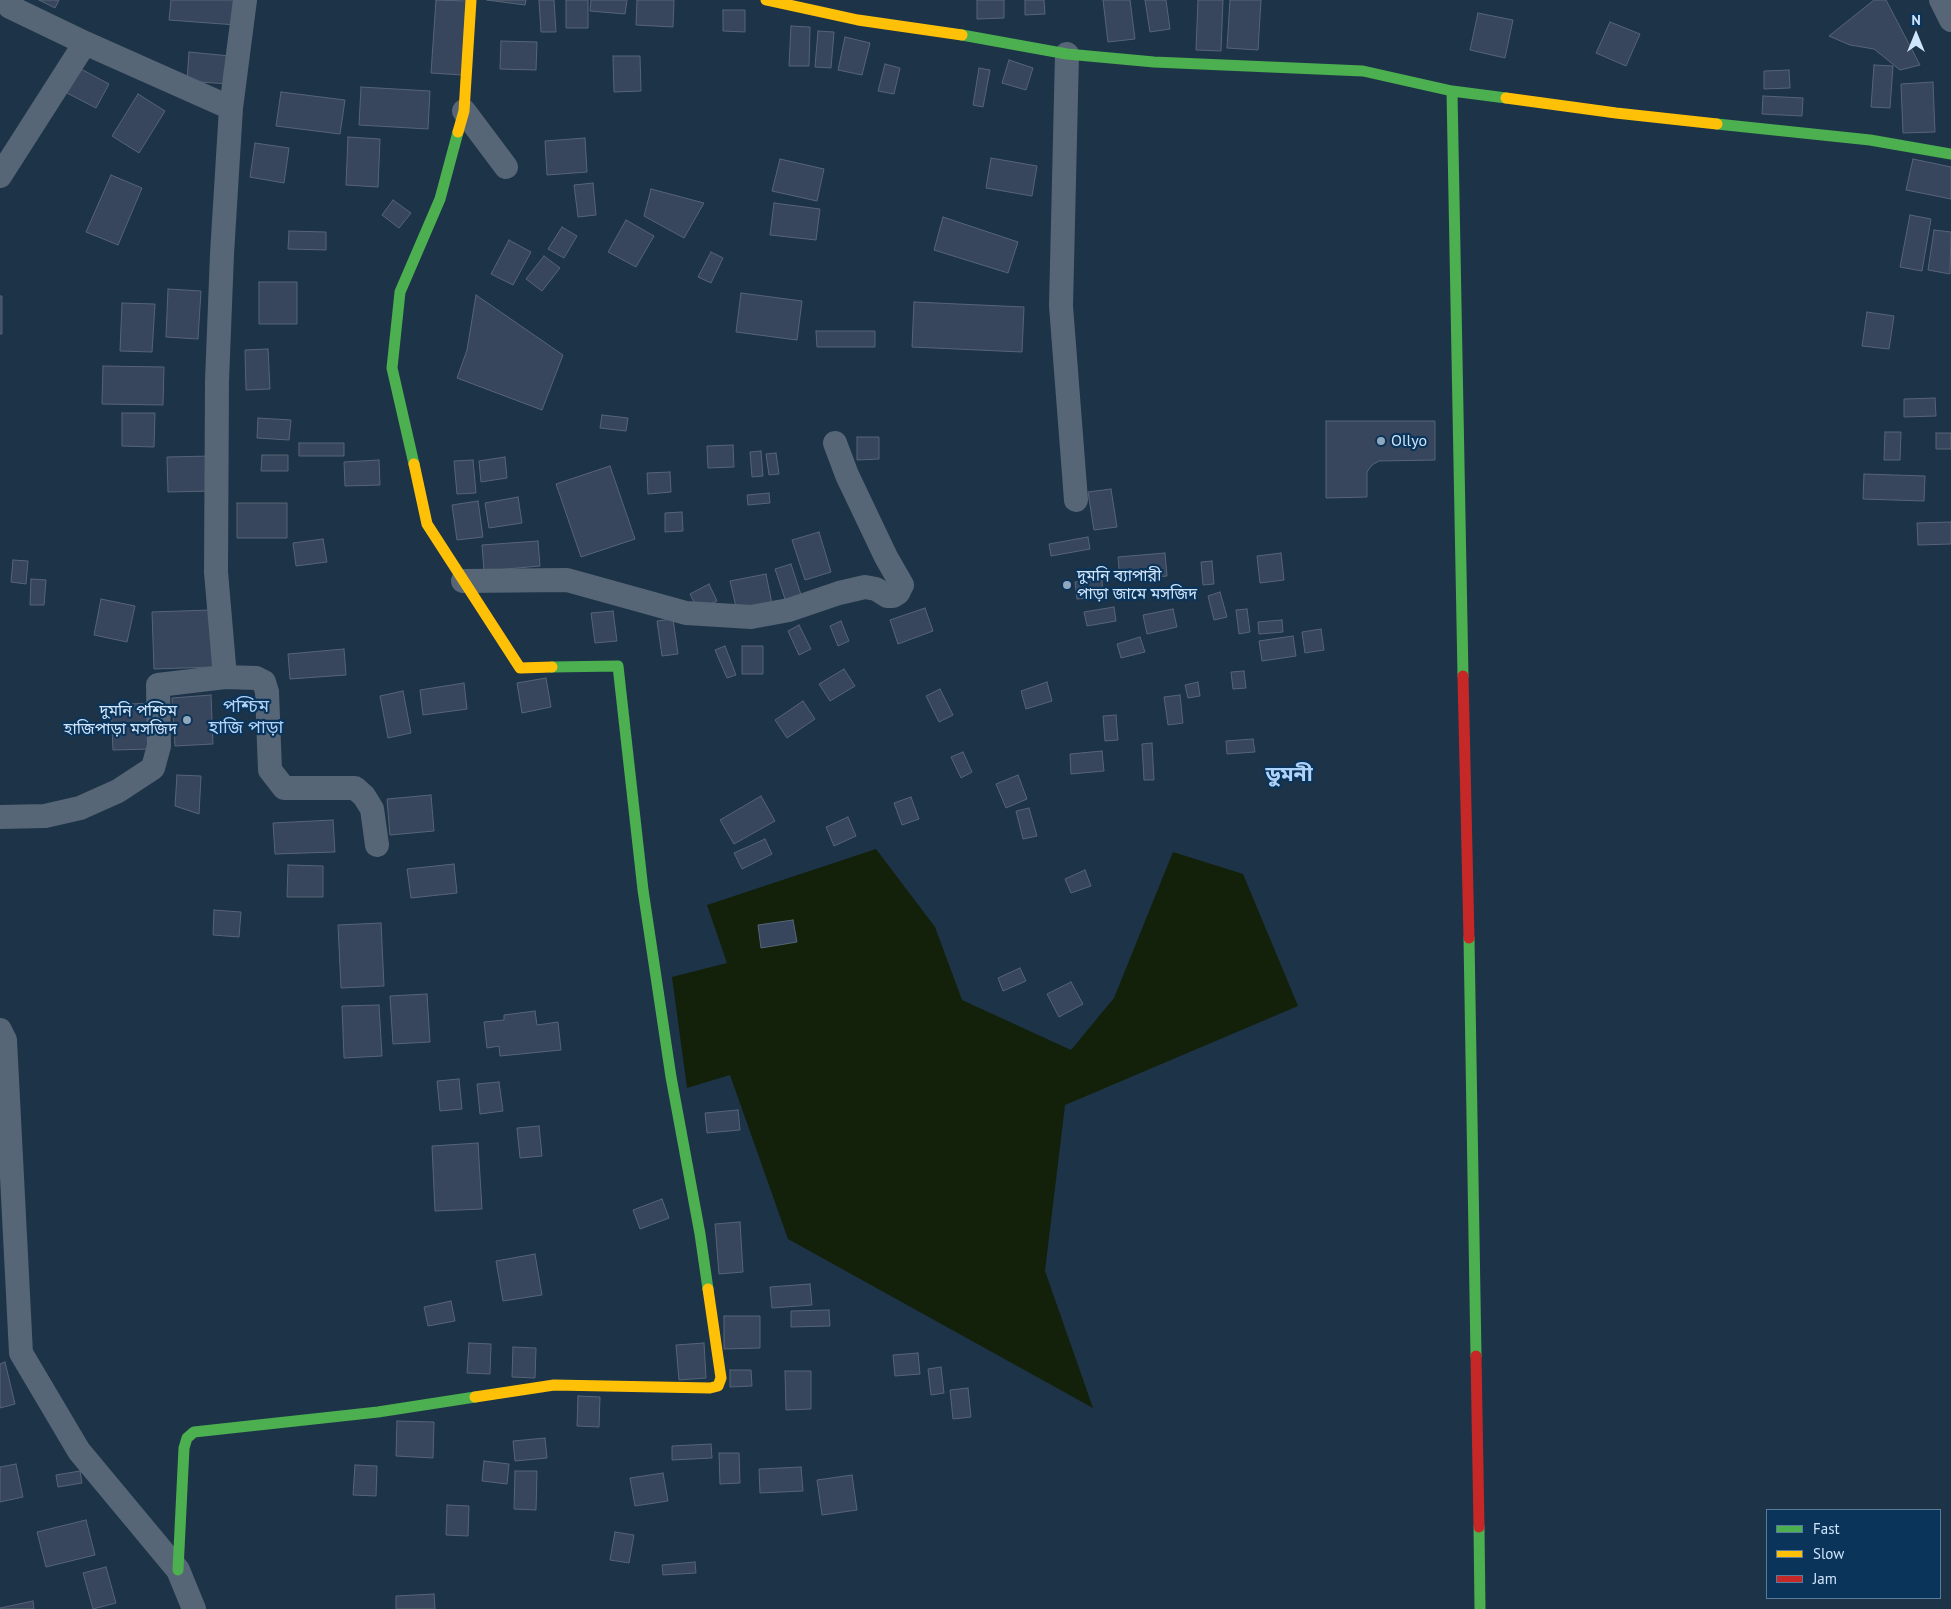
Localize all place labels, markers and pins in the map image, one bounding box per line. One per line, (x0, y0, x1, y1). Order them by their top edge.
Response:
place label: Ollyo (1391, 431, 1427, 451)
marker: Ollyo (1375, 435, 1387, 447)
place label: দুমনি ব্যাপারী পাড়া জামে মসজিদ (1077, 566, 1197, 604)
marker: দুমনি ব্যাপারী পাড়া জামে মসজিদ (1061, 579, 1073, 591)
place label: দুমনি পশ্চিম হাজিপাড়া মসজিদ (64, 701, 177, 739)
marker: দুমনি পশ্চিম হাজিপাড়া মসজিদ (181, 714, 193, 726)

